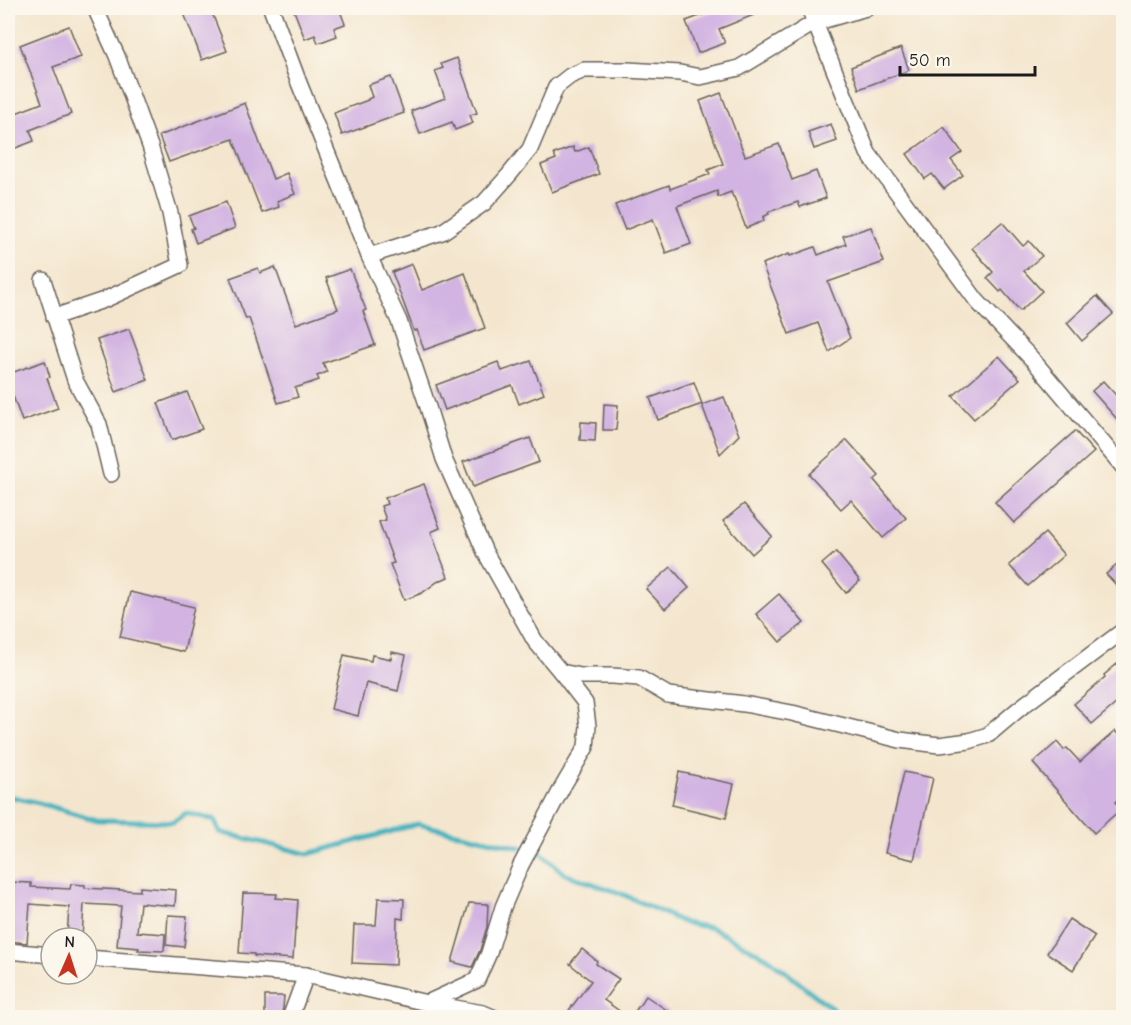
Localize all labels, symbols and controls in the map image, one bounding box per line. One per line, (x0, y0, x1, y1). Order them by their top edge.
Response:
scale bar (900, 39, 1035, 77)
text: 50 m (909, 50, 951, 71)
north arrow (39, 926, 99, 986)
text: N (64, 933, 75, 951)

